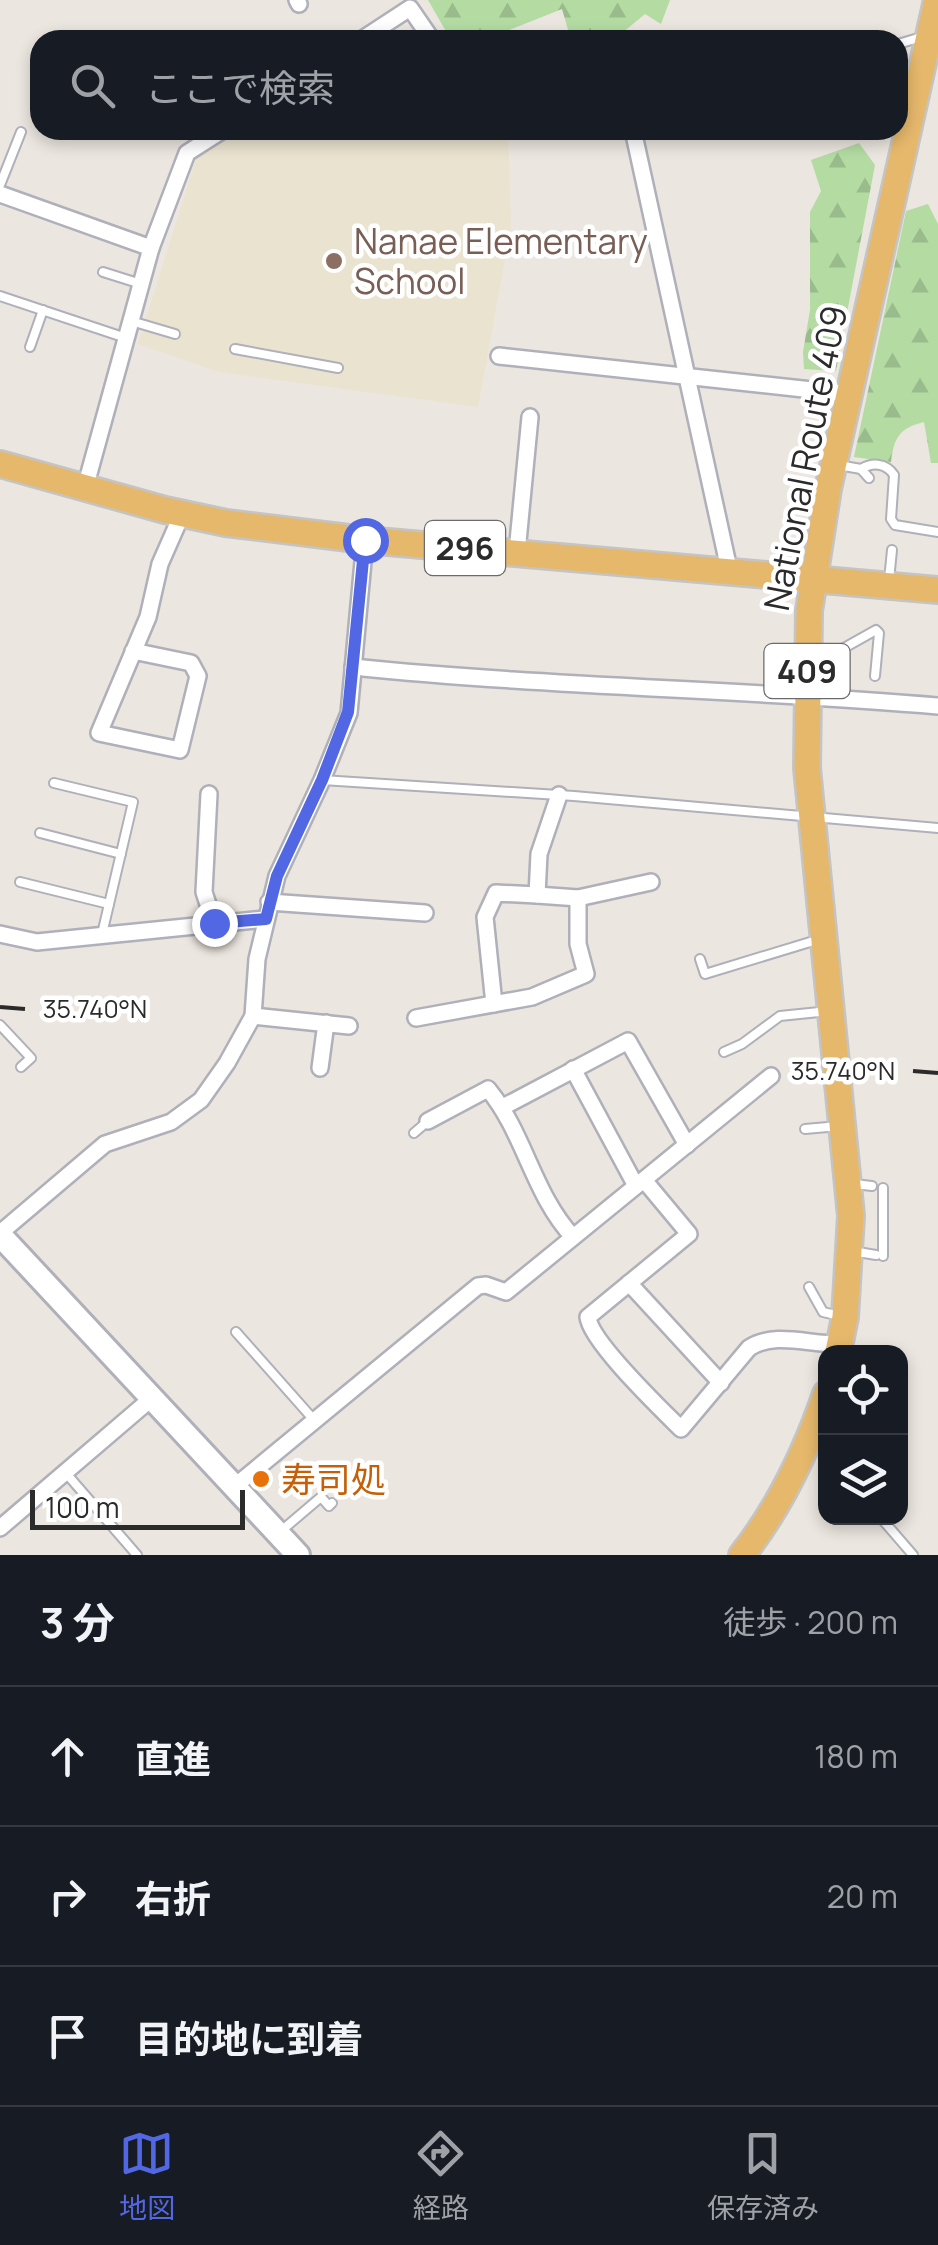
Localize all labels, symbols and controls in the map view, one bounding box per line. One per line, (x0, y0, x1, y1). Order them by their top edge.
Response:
search box (30, 30, 908, 140)
icon: search (65, 58, 120, 113)
text: ここで検索 (145, 61, 335, 113)
place label: Nanae Elementary School (354, 217, 648, 305)
marker: Nanae Elementary School (323, 250, 345, 272)
street label: National Route 409 (752, 301, 858, 615)
route start (343, 518, 389, 564)
road number: 296 (425, 521, 505, 575)
road number: 409 (764, 644, 850, 698)
route end (192, 901, 238, 947)
text: 35.740°N (43, 991, 147, 1026)
text: 35.740°N (791, 1053, 895, 1088)
map controls (818, 1345, 908, 1525)
button: locate (818, 1345, 908, 1435)
button: layers (818, 1435, 908, 1525)
place label: 寿司処 (281, 1455, 386, 1503)
marker: 寿司処 (250, 1468, 272, 1490)
scale bar (30, 1485, 245, 1530)
text: 100 m (45, 1488, 119, 1526)
text: 3 分 (40, 1593, 115, 1651)
text: 徒歩 · 200 m (723, 1600, 898, 1644)
icon: ahead (40, 1729, 95, 1784)
text: 直進 (135, 1732, 211, 1784)
text: 180 m (814, 1734, 898, 1778)
icon: right (40, 1869, 95, 1924)
text: 右折 (135, 1872, 211, 1924)
text: 20 m (827, 1874, 898, 1918)
icon: arrive (40, 2009, 95, 2064)
text: 目的地に到着 (135, 2012, 363, 2064)
tab: 地図 (119, 2126, 175, 2226)
tab: 経路 (413, 2126, 469, 2226)
tab: 保存済み (707, 2126, 819, 2226)

